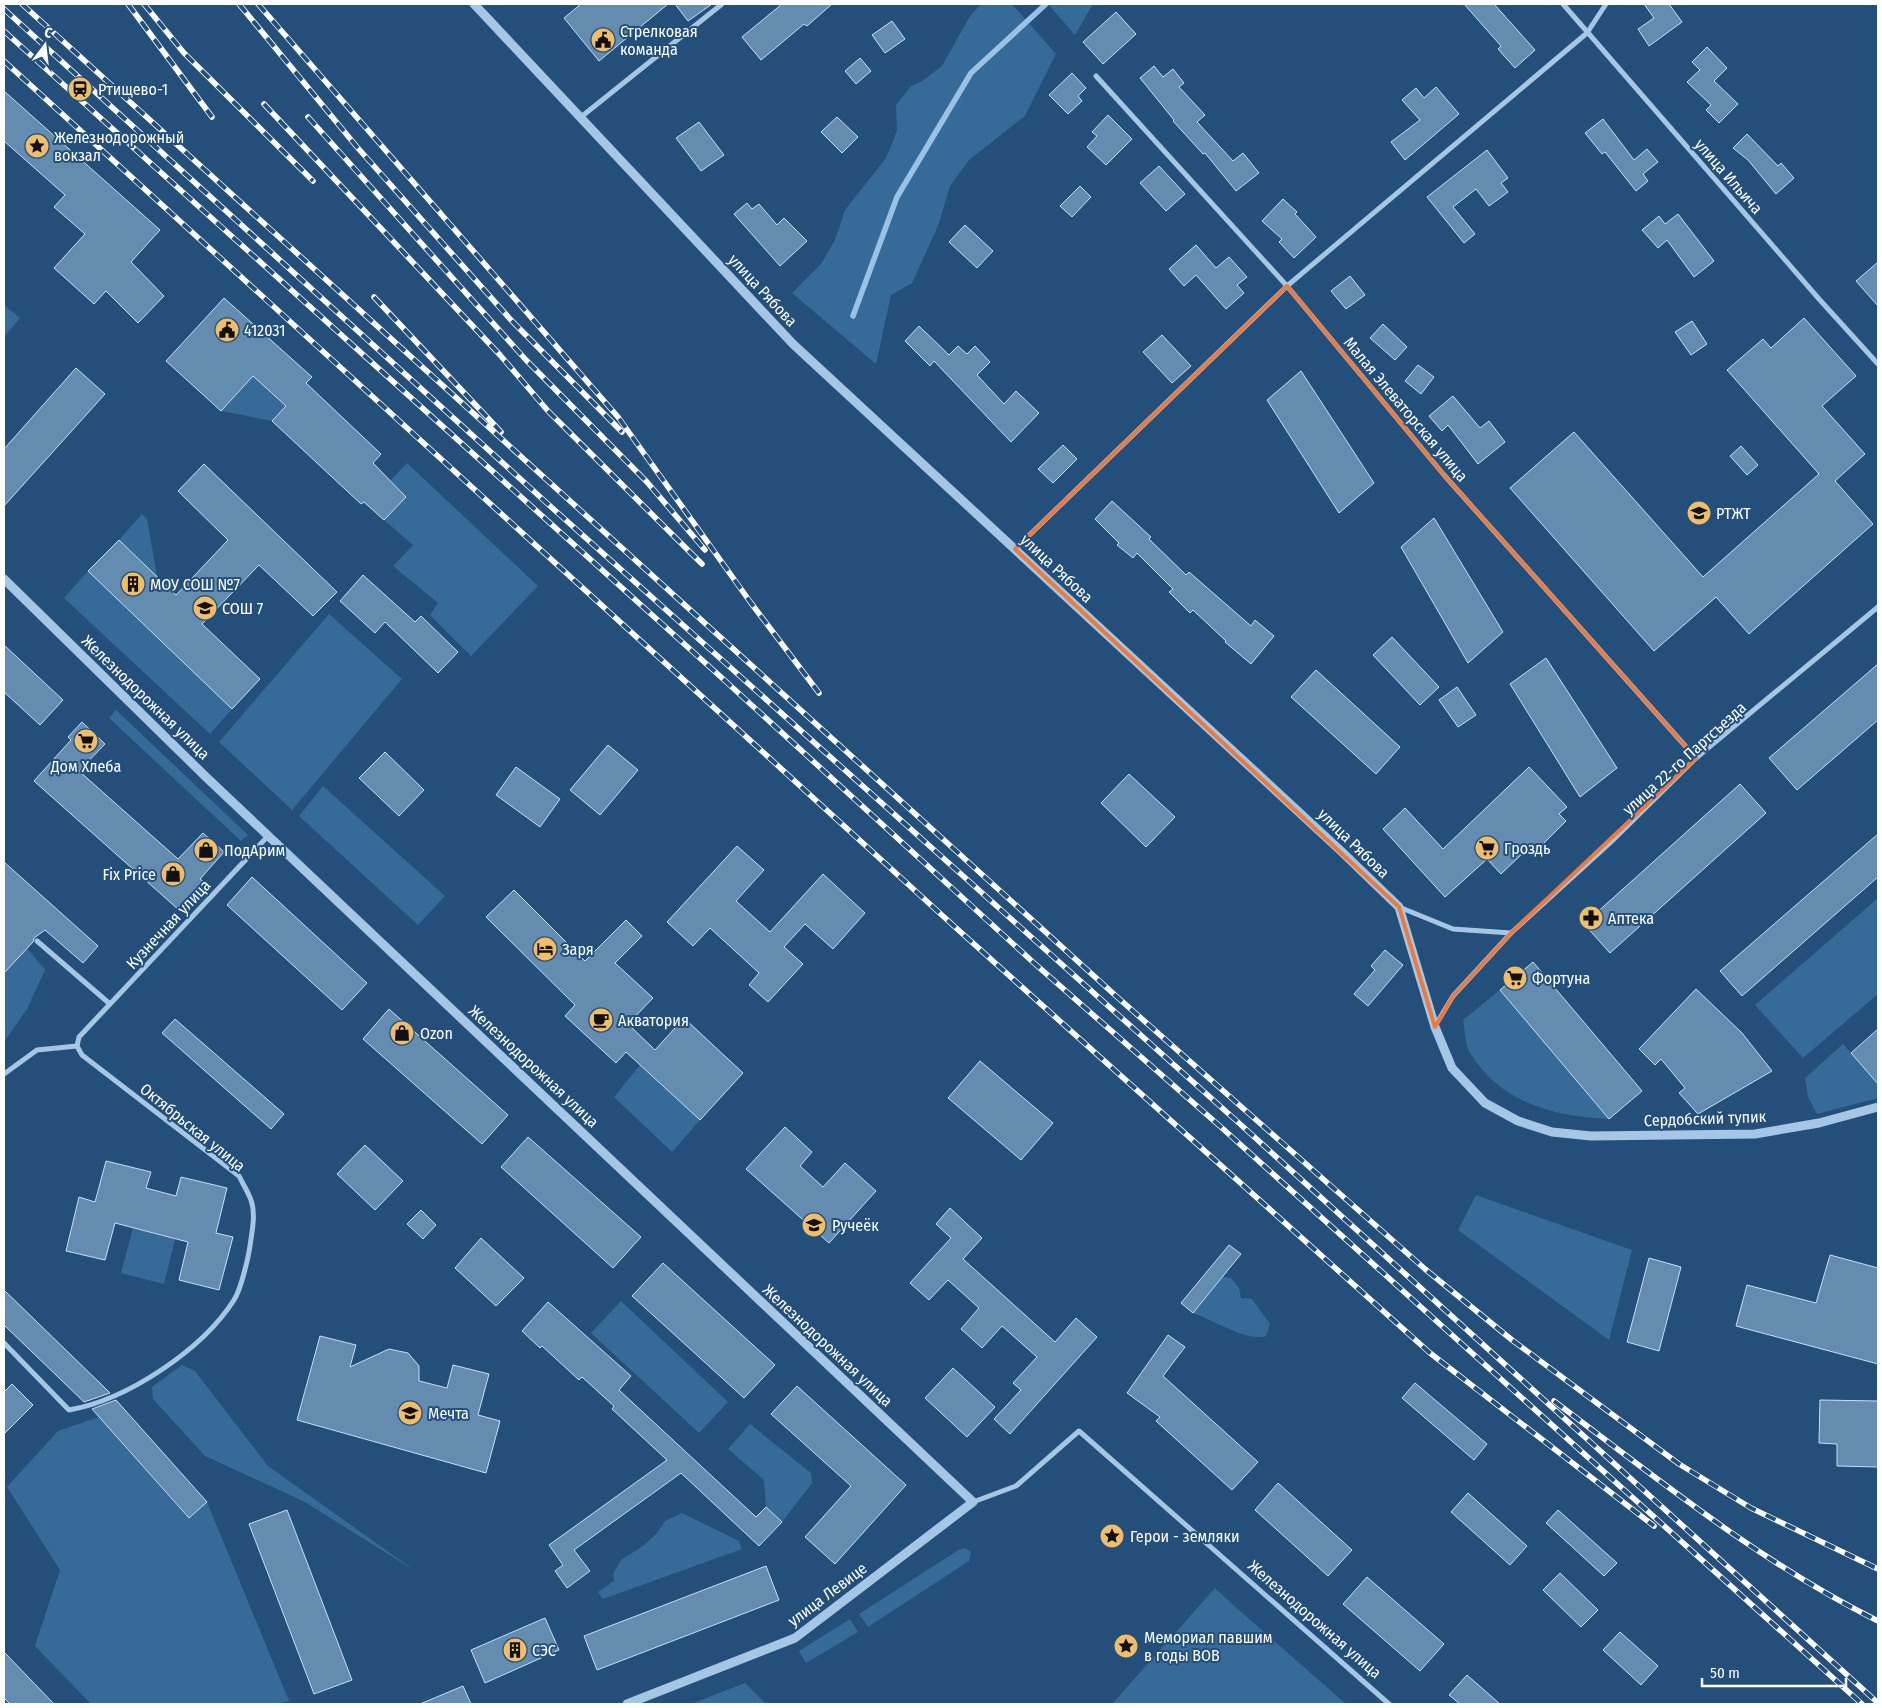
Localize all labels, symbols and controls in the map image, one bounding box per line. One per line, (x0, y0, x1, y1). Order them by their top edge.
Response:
north arrow (20, 20, 70, 70)
place label: Стрелковая команда (620, 22, 698, 59)
text: С (42, 24, 55, 42)
public building icon: Стрелковая команда (590, 27, 616, 53)
station icon: Ртищево-1 (67, 76, 93, 102)
place label: Ртищево-1 (98, 80, 168, 99)
place label: Железнодорожный вокзал (54, 128, 184, 165)
place icon: Железнодорожный вокзал (24, 133, 50, 159)
street label: улица Ильича (1691, 135, 1767, 218)
street label: улица Рябова (724, 250, 801, 331)
public building icon: 412031 (214, 317, 240, 343)
place label: 412031 (244, 321, 285, 340)
street label: Малая Элеваторская улица (1340, 333, 1472, 486)
school or university icon: РТЖТ (1686, 500, 1712, 526)
place label: РТЖТ (1716, 504, 1751, 523)
street label: улица Рябова (1017, 530, 1097, 607)
building icon: МОУ СОШ №7 (120, 571, 146, 597)
place label: МОУ СОШ №7 (150, 575, 240, 594)
school or university icon: СОШ 7 (192, 595, 218, 621)
place label: СОШ 7 (222, 599, 264, 618)
street label: Железнодорожная улица (78, 631, 214, 764)
street label: улица 22-го Партсъезда (1619, 698, 1750, 819)
supermarket icon: Дом Хлеба (73, 728, 99, 754)
place label: Дом Хлеба (50, 757, 122, 776)
street label: улица Рябова (1314, 805, 1393, 882)
supermarket icon: Гроздь (1474, 835, 1500, 861)
shop icon: ПодАрим (193, 837, 219, 863)
place label: Гроздь (1504, 839, 1550, 858)
place label: ПодАрим (224, 841, 285, 860)
shop icon: Fix Price (160, 861, 186, 887)
place label: Fix Price (103, 865, 156, 884)
street label: Кузнечная улица (122, 876, 215, 973)
pharmacy icon: Аптека (1578, 905, 1604, 931)
place label: Аптека (1608, 909, 1654, 928)
hotel icon: Заря (532, 936, 558, 962)
place label: Заря (562, 940, 594, 959)
supermarket icon: Фортуна (1502, 965, 1528, 991)
place label: Фортуна (1532, 969, 1591, 988)
street label: Железнодорожная улица (465, 1001, 603, 1132)
cafe icon: Акватория (588, 1007, 614, 1033)
place label: Акватория (618, 1011, 689, 1030)
shop icon: Ozon (389, 1020, 415, 1046)
place label: Ozon (420, 1024, 453, 1043)
street label: Октябрьская улица (136, 1079, 249, 1176)
street label: Сердобский тупик (1644, 1107, 1767, 1130)
school or university icon: Ручеёк (801, 1212, 827, 1238)
place label: Ручеёк (832, 1216, 879, 1235)
street label: Железнодорожная улица (759, 1280, 897, 1411)
school or university icon: Мечта (397, 1400, 423, 1426)
place label: Мечта (428, 1404, 469, 1423)
place icon: Герои - земляки (1099, 1523, 1125, 1549)
place label: Герои - земляки (1130, 1527, 1240, 1546)
street label: Железнодорожная улица (1244, 1556, 1385, 1683)
street label: улица Левице (784, 1558, 871, 1630)
place label: Мемориал павшим в годы ВОВ (1144, 1628, 1272, 1665)
place icon: Мемориал павшим в годы ВОВ (1113, 1633, 1139, 1659)
building icon: СЭС (502, 1637, 528, 1663)
place label: СЭС (532, 1641, 556, 1660)
scale bar (1702, 1656, 1846, 1688)
text: 50 m (1710, 1664, 1740, 1682)

